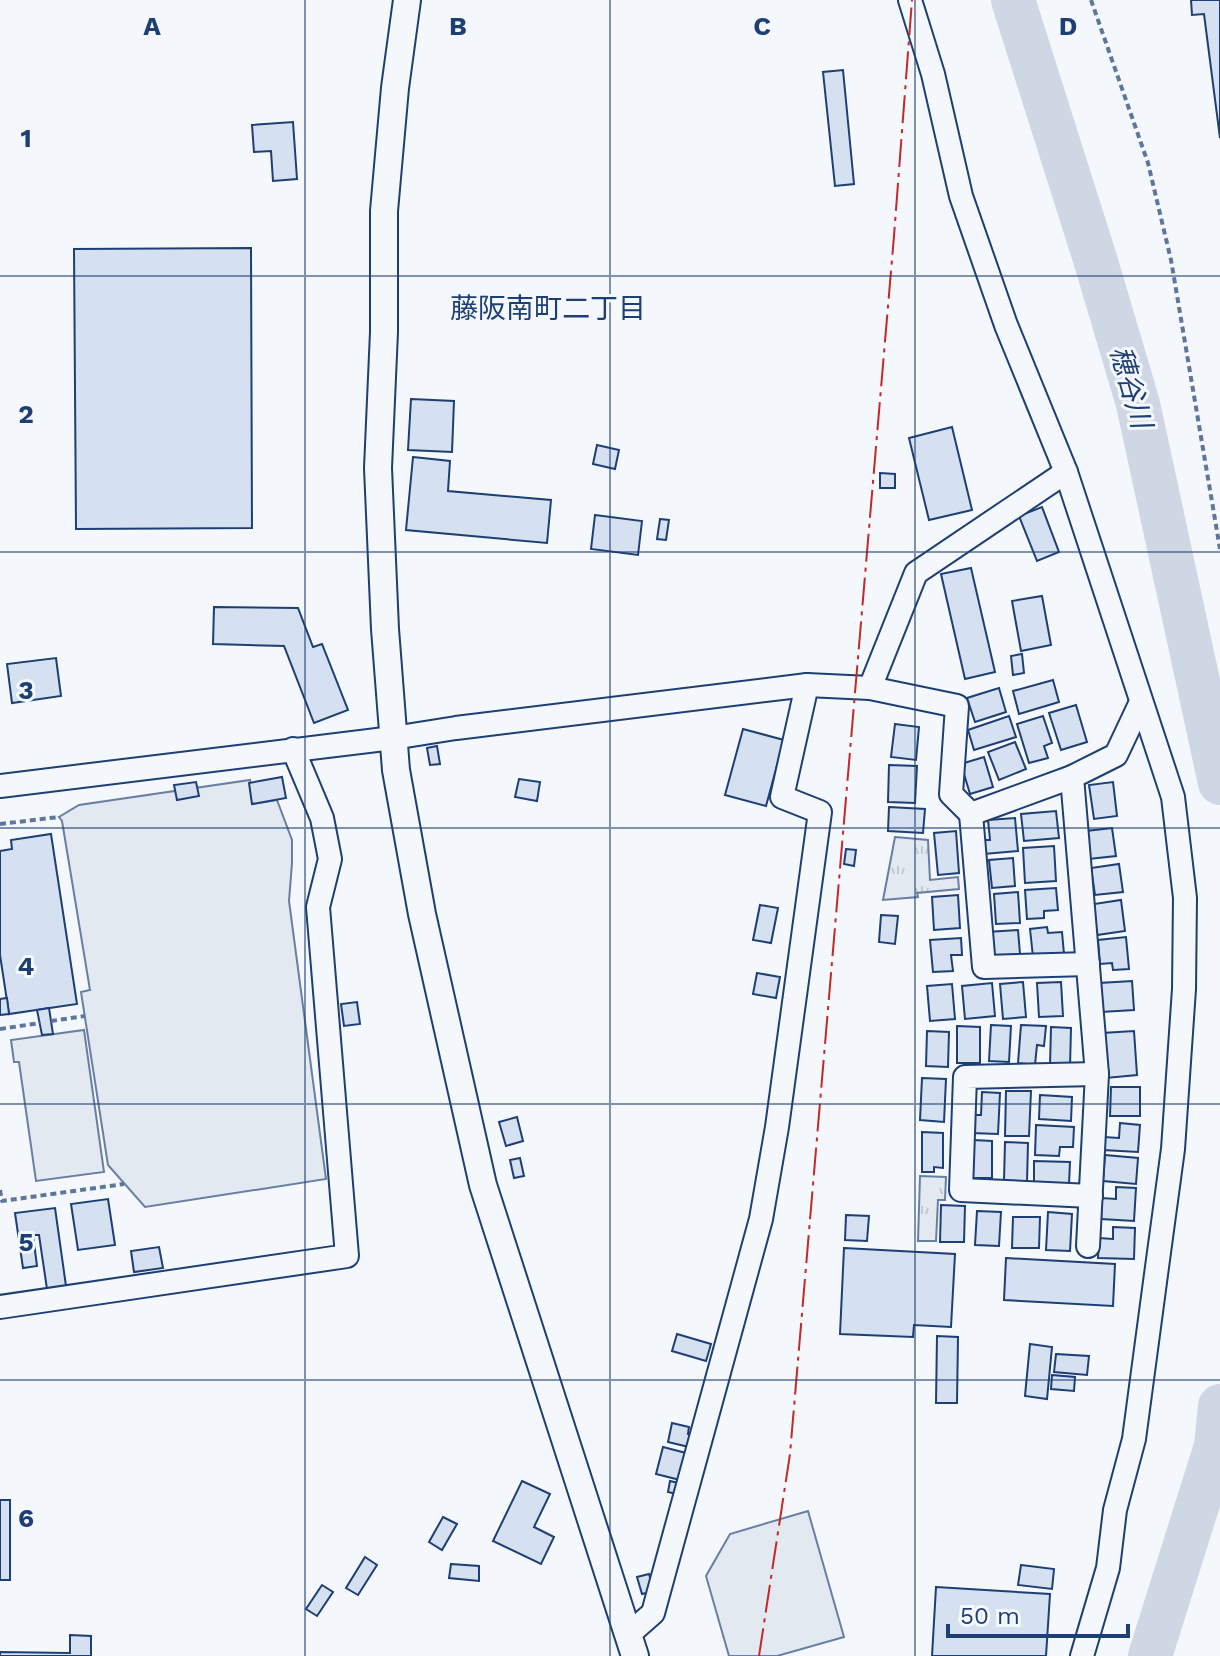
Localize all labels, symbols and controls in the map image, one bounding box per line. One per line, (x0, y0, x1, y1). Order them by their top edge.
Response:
text: A (143, 11, 161, 41)
text: B (449, 11, 467, 41)
text: C (753, 11, 771, 41)
text: D (1059, 11, 1077, 41)
text: 1 (20, 123, 32, 153)
district label: 藤阪南町二丁目 (450, 292, 646, 325)
water label: 穂谷川 (1104, 342, 1159, 435)
text: 2 (18, 399, 34, 429)
text: 3 (18, 675, 34, 705)
text: 4 (18, 951, 35, 981)
text: 5 (18, 1227, 34, 1257)
text: 6 (18, 1503, 34, 1533)
scale bar (948, 1588, 1128, 1638)
text: 50 m (960, 1602, 1020, 1630)

